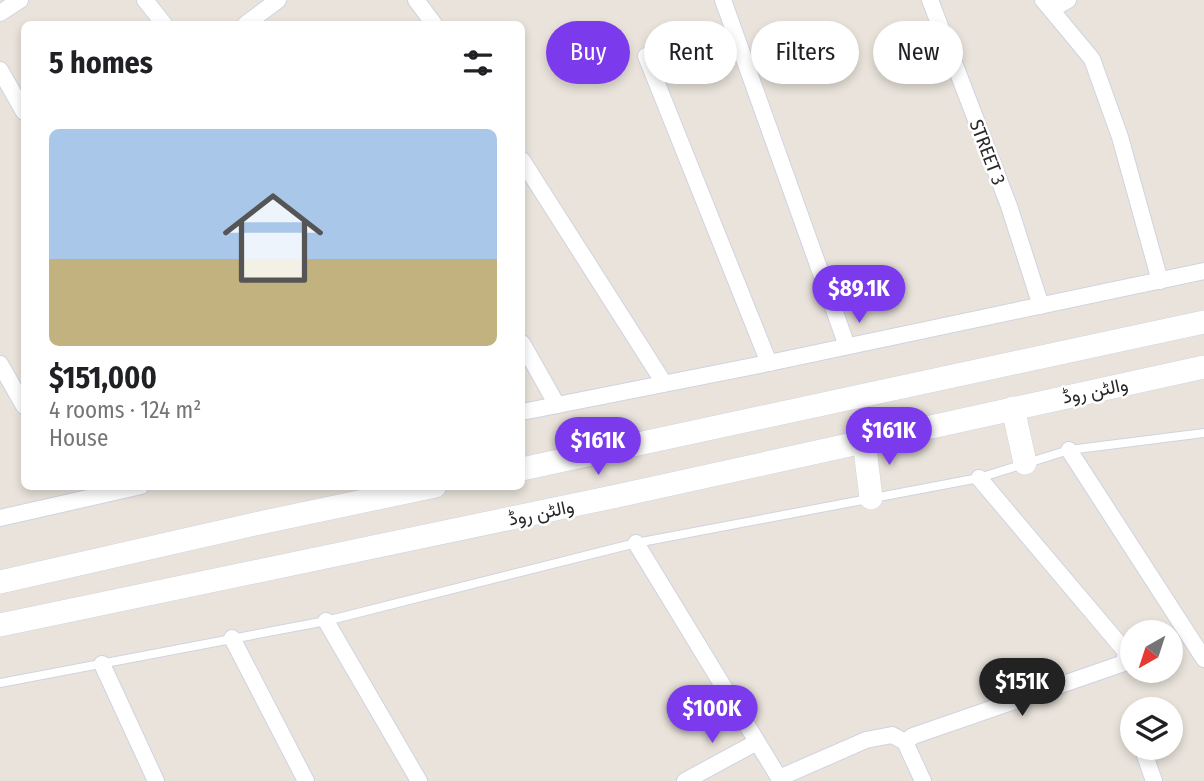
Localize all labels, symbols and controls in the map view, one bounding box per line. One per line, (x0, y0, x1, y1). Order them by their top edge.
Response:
chip: Buy (546, 21, 630, 84)
chip: Rent (644, 21, 737, 84)
chip: Filters (751, 21, 859, 84)
chip: New (873, 21, 963, 84)
icon: filters (459, 44, 497, 82)
text: 5 homes (49, 45, 153, 81)
street label: STREET 3 (965, 116, 1010, 188)
icon: home (210, 175, 336, 301)
pin: $89.1K (802, 266, 916, 325)
text: $89.1K (828, 274, 890, 302)
text: $151,000 (49, 360, 157, 396)
street label: والٹن روڈ (1060, 372, 1130, 409)
text: 4 rooms · 124 m² (49, 396, 201, 424)
pin: $161K (840, 407, 938, 467)
text: $161K (862, 416, 916, 444)
pin: $161K (549, 418, 647, 477)
text: House (49, 424, 108, 452)
text: $161K (571, 426, 625, 454)
street label: والٹن روڈ (506, 494, 576, 531)
north arrow (1120, 620, 1183, 682)
map controls (1120, 620, 1183, 760)
pin: $151K (973, 658, 1071, 718)
text: $151K (995, 667, 1049, 695)
pin: $100K (663, 686, 761, 745)
text: $100K (683, 694, 741, 722)
button: layers (1120, 697, 1183, 760)

